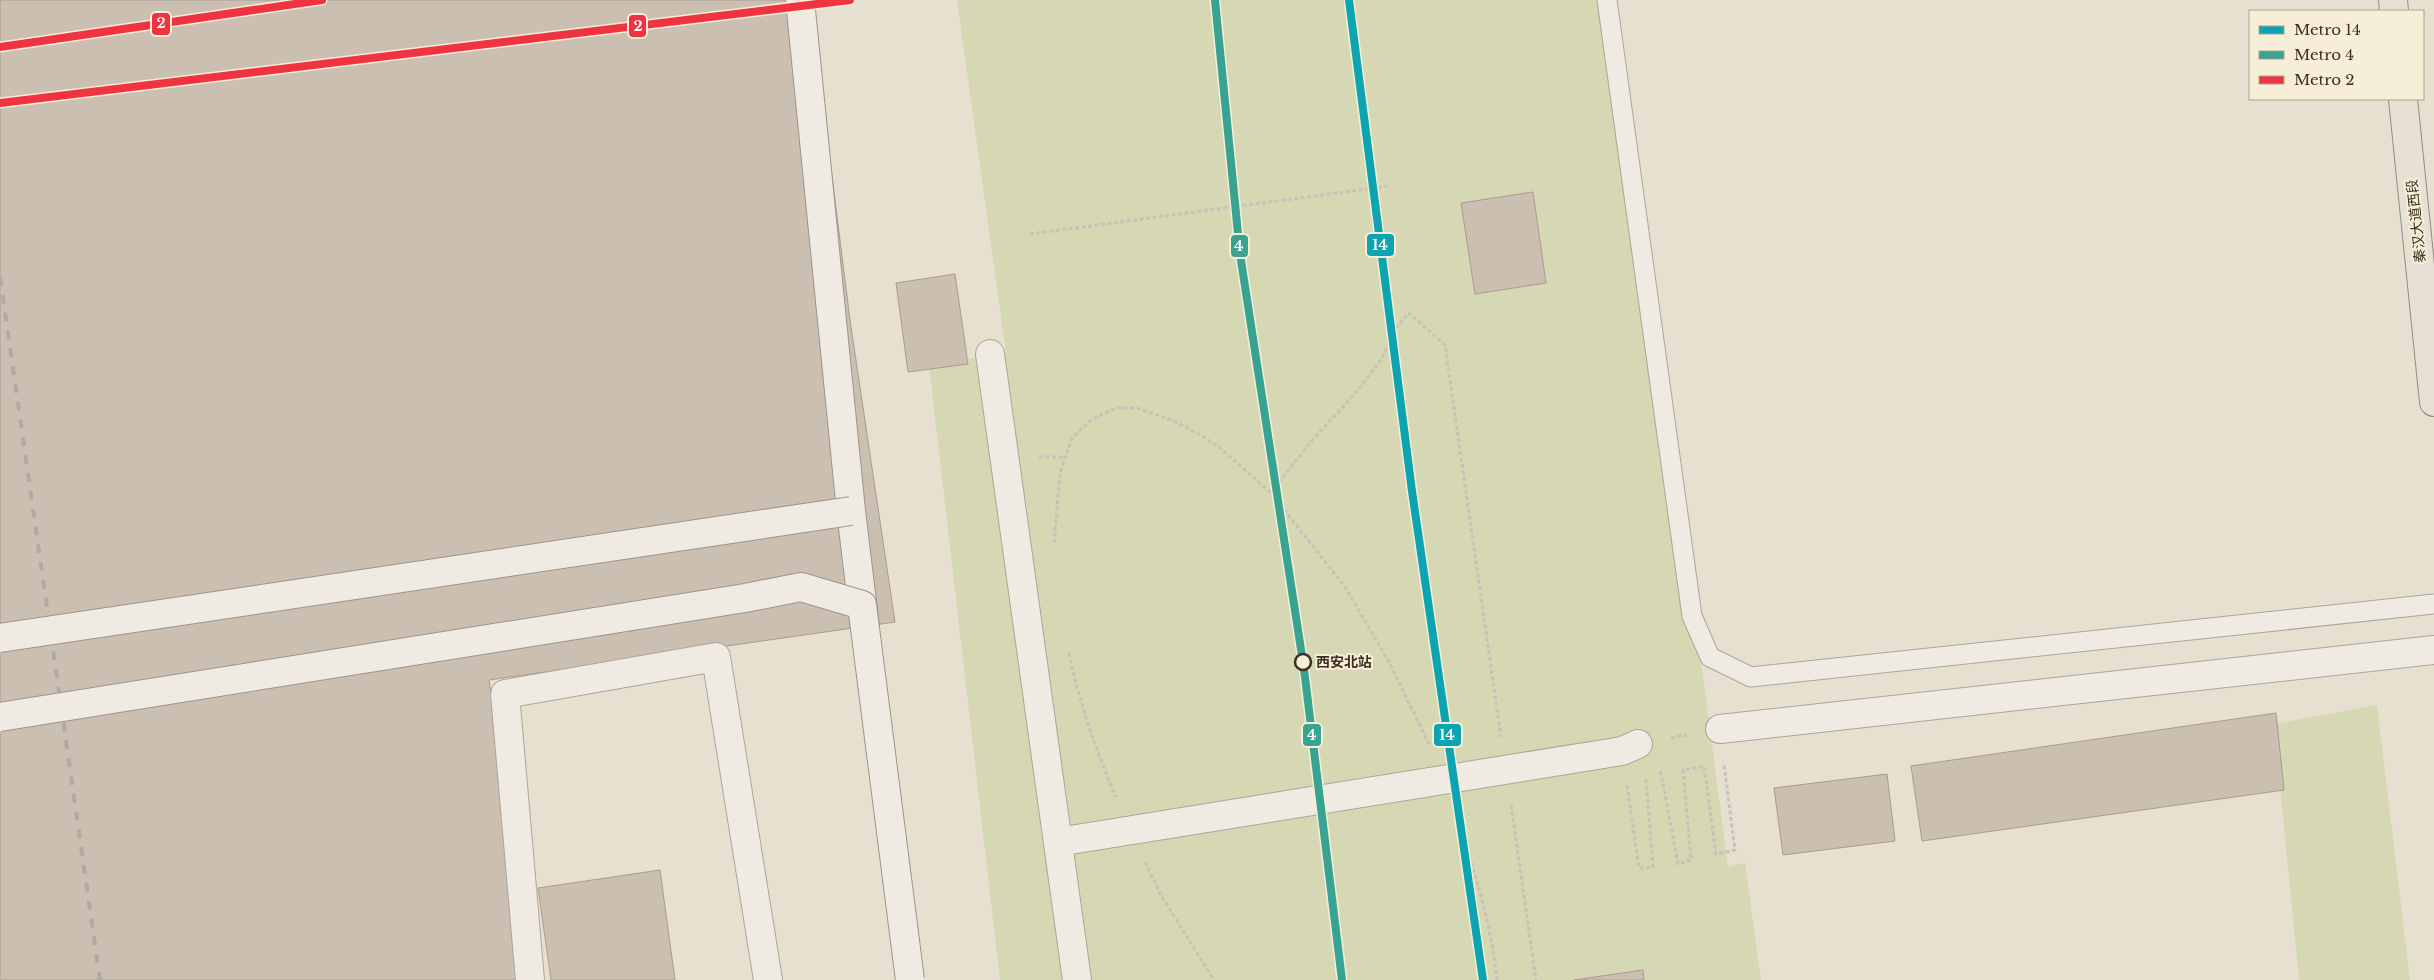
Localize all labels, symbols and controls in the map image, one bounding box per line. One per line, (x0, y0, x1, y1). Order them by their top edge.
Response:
legend (2249, 10, 2424, 100)
line badge: 2 (151, 12, 171, 36)
text: 2 (156, 14, 166, 32)
line badge: 2 (628, 14, 647, 38)
text: 2 (633, 17, 643, 35)
text: Metro 14 (2294, 20, 2361, 39)
text: Metro 4 (2294, 45, 2354, 64)
text: Metro 2 (2294, 70, 2355, 89)
street label: 秦汉大道西段 (2403, 178, 2429, 264)
line badge: 14 (1366, 233, 1395, 257)
line badge: 4 (1230, 234, 1249, 258)
text: 14 (1372, 236, 1388, 254)
text: 4 (1234, 237, 1244, 255)
marker: 西安北站 (1294, 653, 1312, 671)
place label: 西安北站 (1316, 653, 1372, 671)
line badge: 4 (1302, 723, 1322, 747)
line badge: 14 (1433, 723, 1462, 747)
text: 4 (1307, 726, 1317, 744)
text: 14 (1439, 726, 1455, 744)

